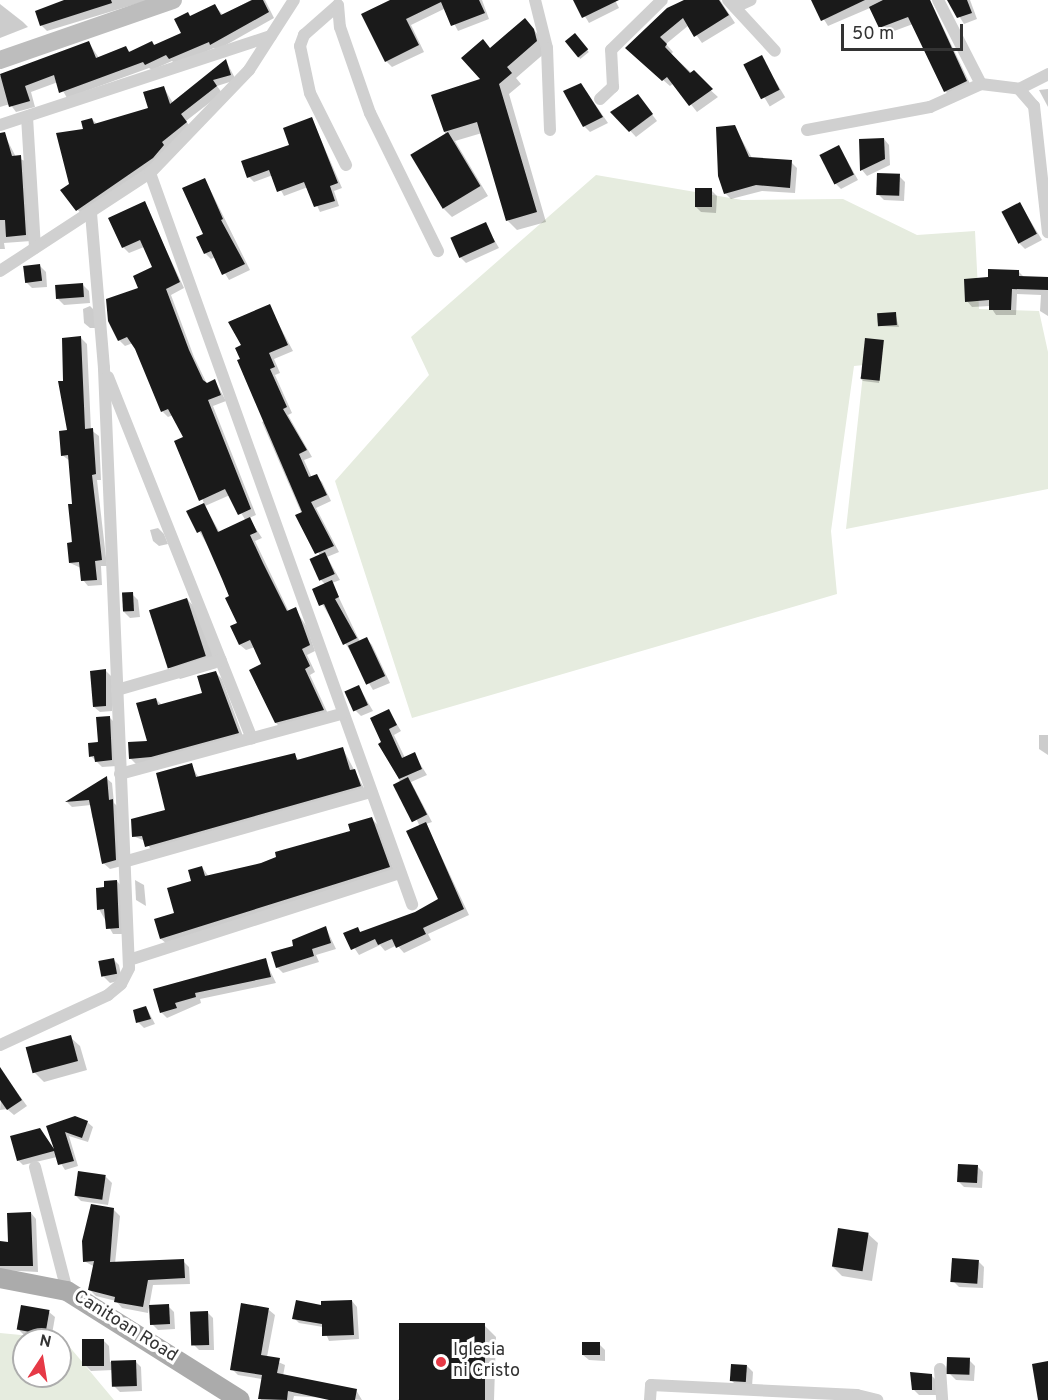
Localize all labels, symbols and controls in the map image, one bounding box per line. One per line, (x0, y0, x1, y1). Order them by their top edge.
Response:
scale bar (844, 12, 966, 50)
text: 50 m (852, 23, 894, 46)
street label: Canitoan Road (69, 1286, 181, 1368)
north arrow (12, 1328, 72, 1388)
text: N (38, 1331, 53, 1353)
place label: Iglesia ni Cristo (453, 1341, 520, 1384)
marker: Iglesia ni Cristo (434, 1355, 448, 1369)

